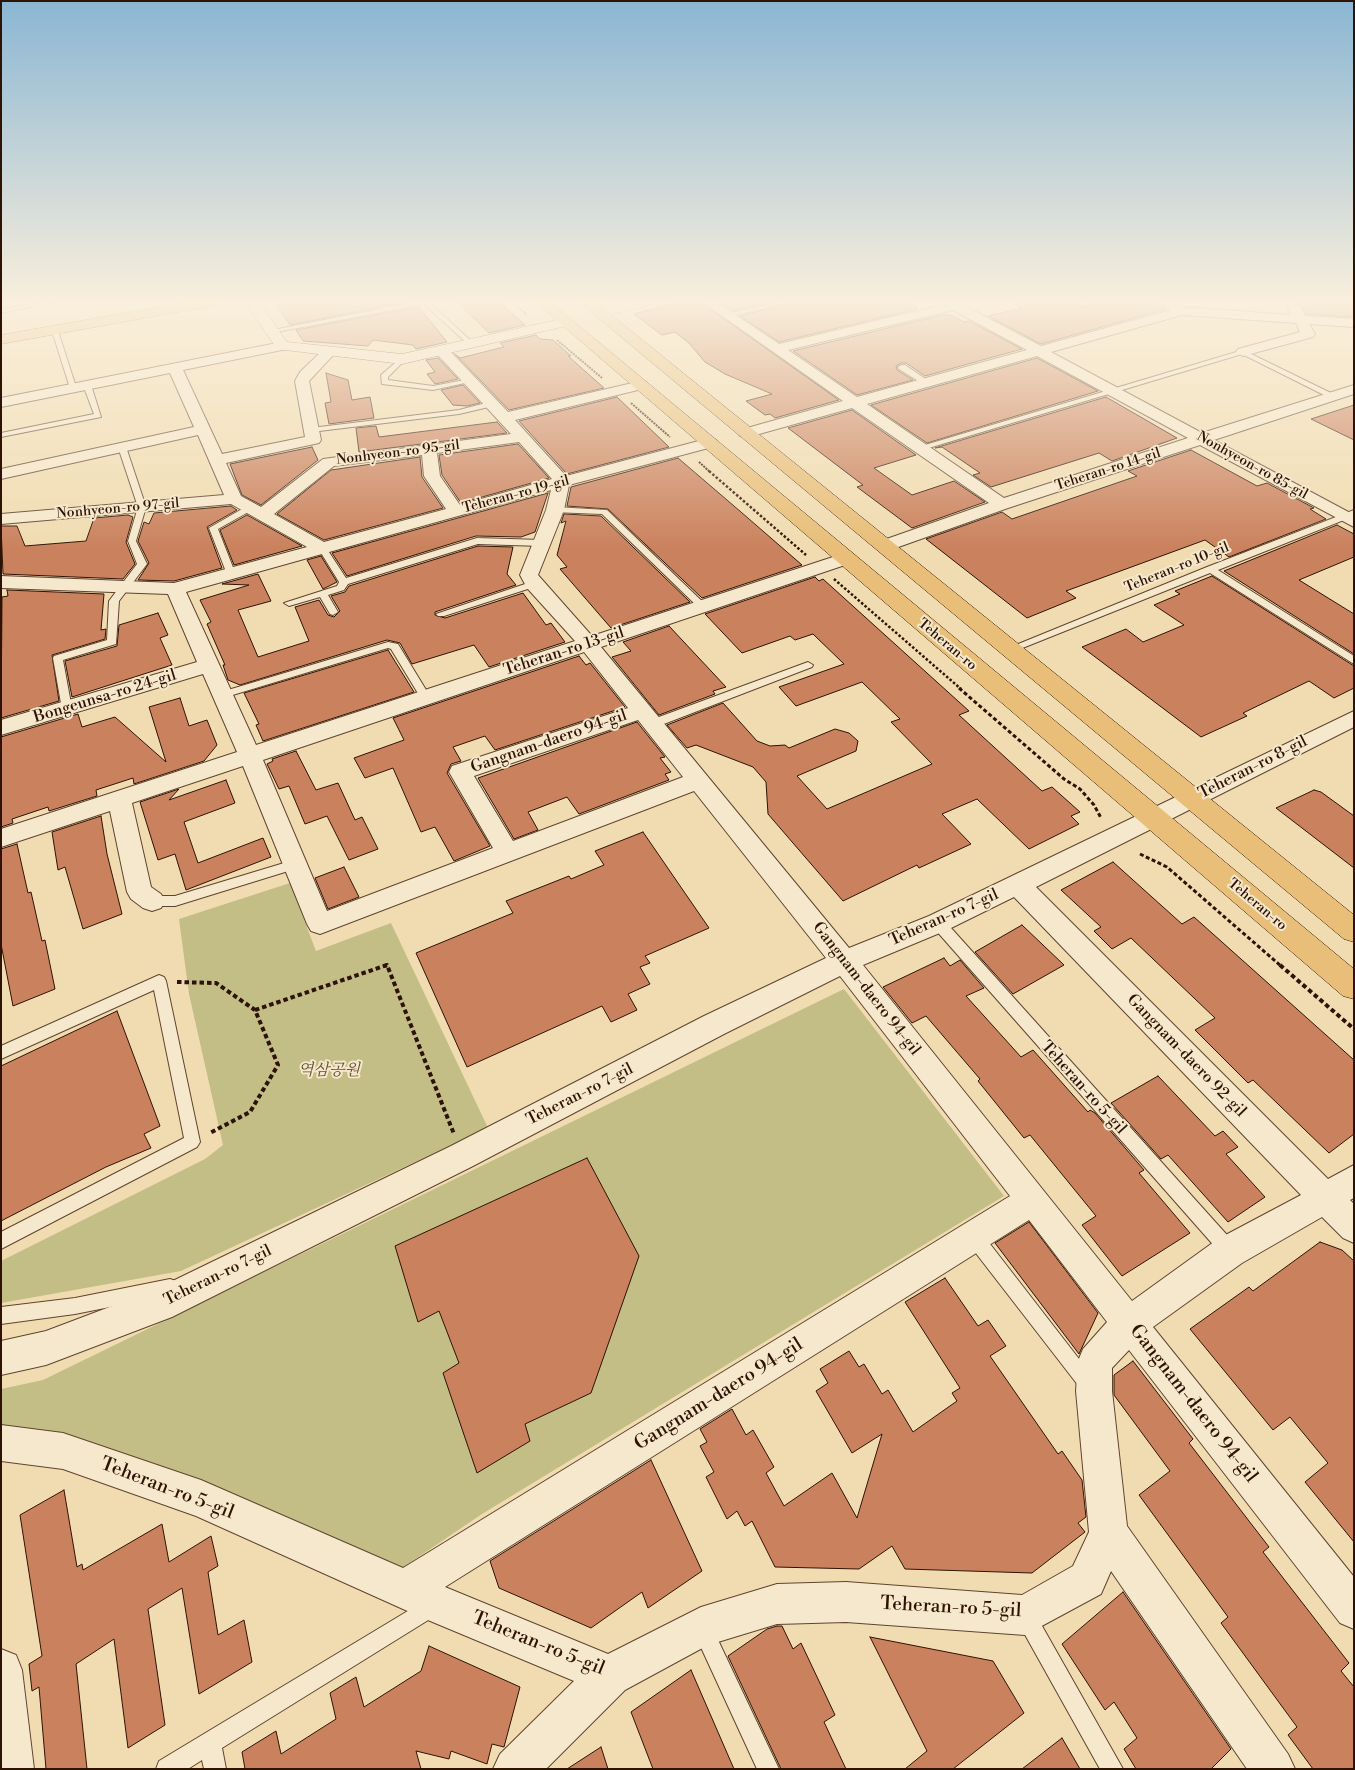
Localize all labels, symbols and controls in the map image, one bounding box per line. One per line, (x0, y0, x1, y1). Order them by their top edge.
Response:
street label: Nonhyeon-ro 85-gil (1193, 428, 1311, 504)
street label: Nonhyeon-ro 95-gil (335, 437, 461, 469)
street label: Teheran-ro 14-gil (1053, 445, 1163, 495)
street label: Teheran-ro 19-gil (461, 473, 571, 517)
street label: Nonhyeon-ro 97-gil (56, 495, 180, 523)
street label: Teheran-ro 10-gil (1122, 539, 1232, 597)
street label: Teheran-ro (914, 616, 980, 674)
street label: Teheran-ro 13-gil (501, 623, 627, 681)
street label: Bongeunsa-ro 24-gil (31, 666, 179, 728)
street label: Gangnam-daero 94-gil (468, 706, 630, 778)
street label: Teheran-ro 8-gil (1195, 732, 1311, 804)
street label: Teheran-ro (1224, 876, 1290, 934)
street label: Teheran-ro 7-gil (886, 885, 1002, 951)
street label: Gangnam-daero 94-gil (808, 919, 924, 1059)
street label: Gangnam-daero 92-gil (1122, 991, 1250, 1121)
street label: Teheran-ro 5-gil (1036, 1037, 1130, 1139)
street label: Teheran-ro 7-gil (523, 1060, 637, 1130)
park label: 역삼공원 (298, 1061, 360, 1081)
street label: Teheran-ro 7-gil (161, 1242, 275, 1310)
street label: Gangnam-daero 94-gil (1124, 1320, 1262, 1488)
street label: Gangnam-daero 94-gil (631, 1334, 807, 1456)
street label: Teheran-ro 5-gil (97, 1453, 237, 1525)
street label: Teheran-ro 5-gil (880, 1593, 1022, 1623)
street label: Teheran-ro 5-gil (468, 1607, 608, 1681)

